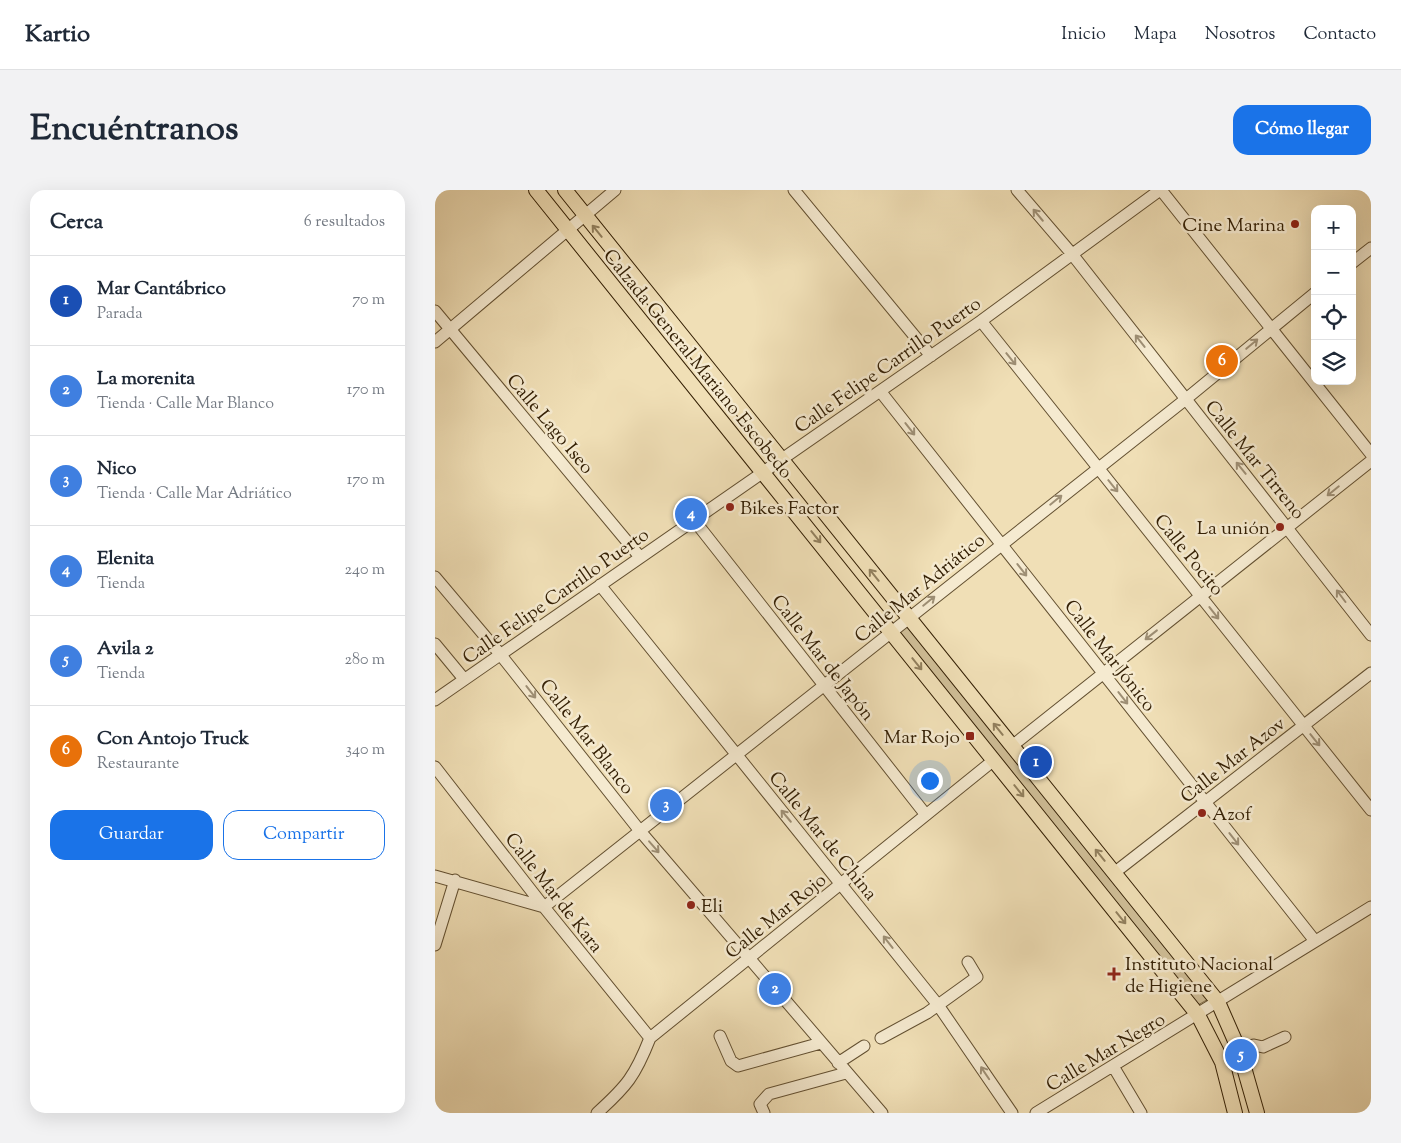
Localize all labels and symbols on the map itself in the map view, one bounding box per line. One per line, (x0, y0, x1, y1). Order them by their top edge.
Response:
one-way arrow (1033, 208, 1044, 221)
place label: Cine Marina (1182, 213, 1285, 240)
marker: Cine Marina (1289, 218, 1301, 230)
one-way arrow (591, 224, 602, 237)
street label: Calzada General Mariano Escobedo (596, 244, 798, 485)
street label: Calle Felipe Carrillo Puerto (790, 291, 987, 441)
one-way arrow (1135, 334, 1145, 348)
one-way arrow (1245, 338, 1258, 350)
pin: 6 (1206, 342, 1238, 380)
one-way arrow (1006, 352, 1017, 365)
street label: Calle Lago Iseo (499, 369, 599, 481)
street label: Calle Mar Tirreno (1197, 395, 1311, 526)
one-way arrow (905, 422, 916, 435)
one-way arrow (1236, 462, 1247, 475)
one-way arrow (1107, 479, 1118, 492)
one-way arrow (1327, 486, 1340, 497)
one-way arrow (1049, 494, 1062, 505)
pin: 4 (675, 495, 707, 533)
place label: Bikes Factor (740, 496, 839, 523)
marker: Bikes Factor (724, 501, 736, 513)
street label: Calle Pocito (1147, 509, 1229, 602)
place label: La unión (1197, 516, 1270, 543)
marker: La unión (1274, 521, 1286, 533)
street label: Calle Felipe Carrillo Puerto (458, 522, 655, 672)
street label: Calle Mar Adriático (849, 528, 992, 650)
one-way arrow (810, 530, 821, 543)
one-way arrow (1016, 563, 1027, 576)
one-way arrow (869, 568, 880, 581)
street label: Calle Mar de Japón (764, 590, 880, 728)
one-way arrow (1336, 590, 1347, 603)
street label: Calle Mar Jónico (1057, 595, 1161, 718)
one-way arrow (922, 596, 935, 607)
one-way arrow (1209, 606, 1220, 619)
one-way arrow (1145, 630, 1158, 641)
one-way arrow (912, 657, 923, 670)
street label: Calle Mar Blanco (532, 674, 640, 801)
one-way arrow (525, 685, 536, 698)
one-way arrow (1117, 691, 1128, 704)
street label: Calle Mar Azov (1175, 711, 1292, 811)
one-way arrow (992, 722, 1003, 735)
place label: Mar Rojo (884, 725, 960, 752)
marker: Mar Rojo (964, 730, 976, 742)
one-way arrow (1310, 733, 1321, 746)
pin: 1 (1020, 743, 1052, 781)
street label: Calle Mar de China (761, 766, 883, 907)
your location (917, 768, 943, 794)
one-way arrow (1013, 784, 1024, 797)
pin: 3 (650, 786, 682, 824)
place label: Azof (1212, 802, 1253, 829)
marker: Azof (1196, 807, 1208, 819)
one-way arrow (781, 809, 792, 822)
street label: Calle Mar de Kara (498, 828, 609, 959)
one-way arrow (1229, 832, 1240, 845)
one-way arrow (648, 840, 659, 853)
one-way arrow (1094, 849, 1105, 862)
street label: Calle Mar Rojo (720, 868, 833, 966)
place label: Eli (701, 894, 723, 921)
marker: Eli (685, 899, 697, 911)
one-way arrow (1115, 911, 1126, 924)
one-way arrow (883, 936, 894, 949)
place label: Instituto Nacional de Higiene (1125, 952, 1273, 1001)
marker: Instituto Nacional de Higiene (1107, 967, 1121, 981)
pin: 2 (759, 970, 791, 1008)
street label: Calle Mar Negro (1042, 1007, 1171, 1099)
pin: 5 (1225, 1036, 1257, 1074)
one-way arrow (980, 1066, 990, 1080)

